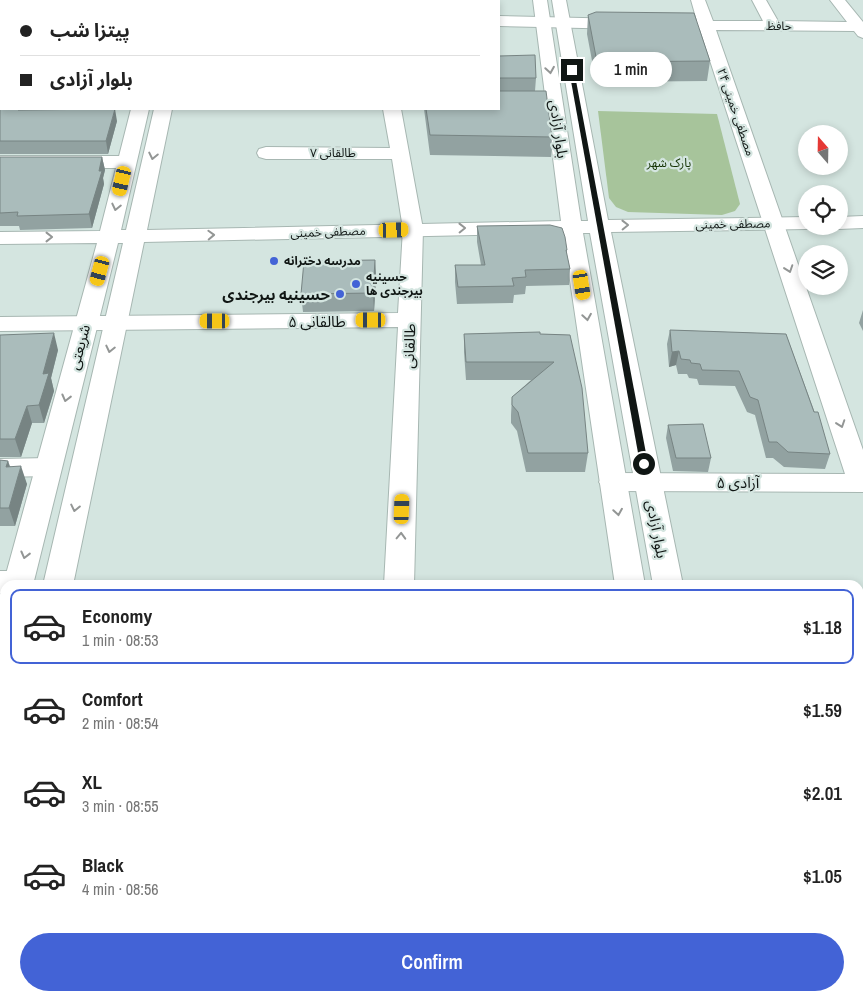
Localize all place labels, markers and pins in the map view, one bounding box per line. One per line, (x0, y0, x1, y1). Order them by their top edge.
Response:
place label: مدرسه دخترانه (284, 253, 361, 269)
marker: مدرسه دخترانه (268, 255, 280, 267)
place label: حسینیه بیرجندی ها (366, 269, 423, 299)
marker: حسینیه بیرجندی ها (350, 278, 362, 290)
place label: حسینیه بیرجندی (222, 284, 331, 305)
marker: حسینیه بیرجندی (334, 288, 346, 300)

